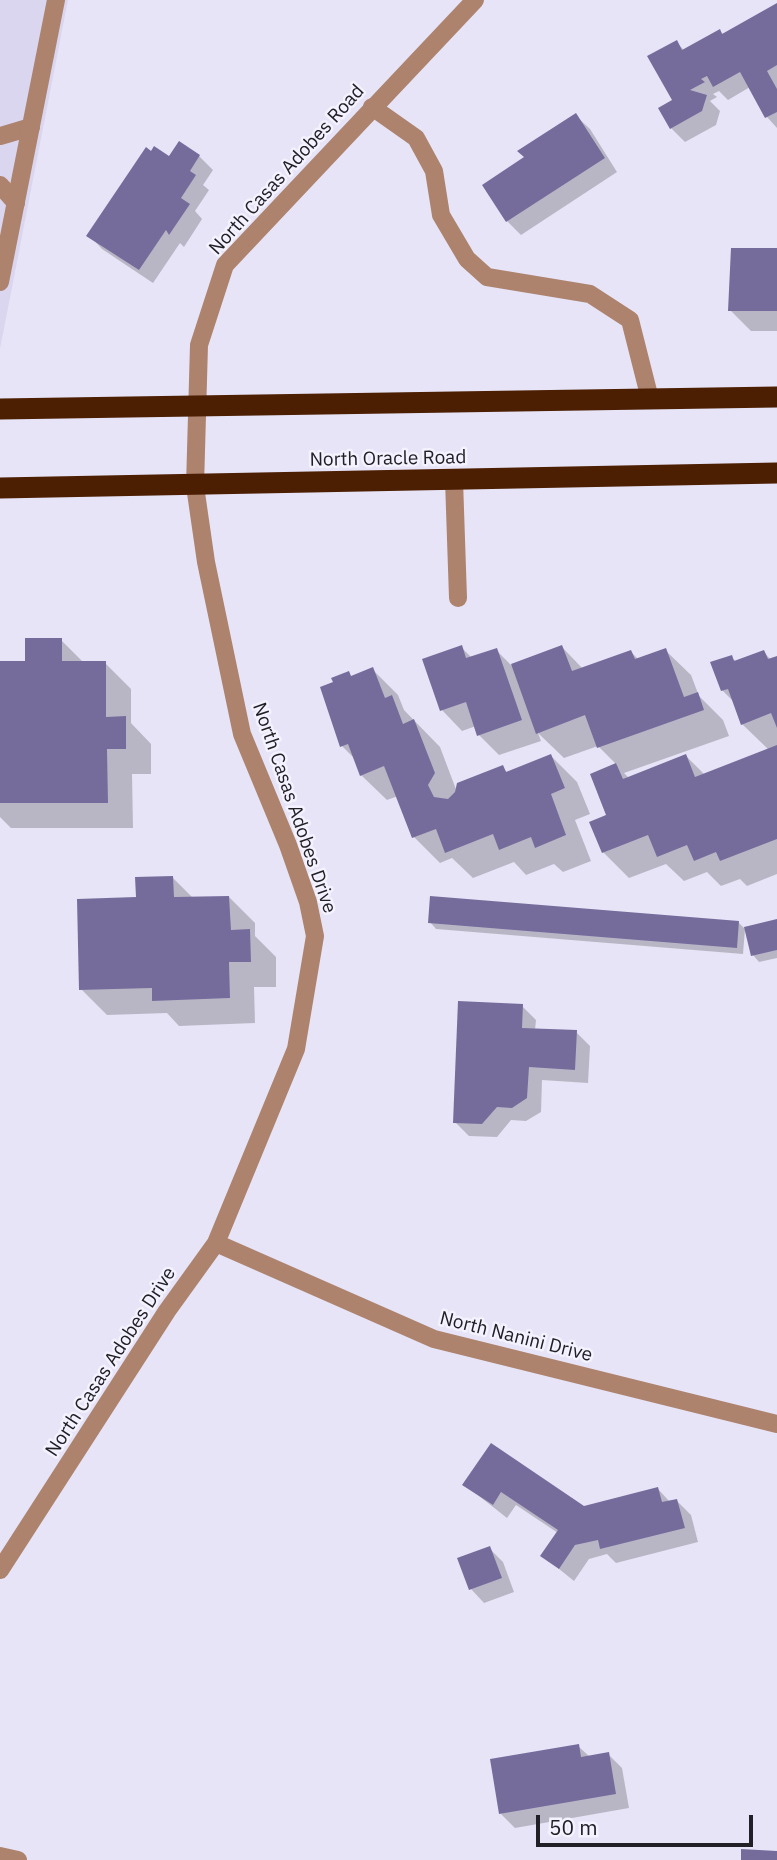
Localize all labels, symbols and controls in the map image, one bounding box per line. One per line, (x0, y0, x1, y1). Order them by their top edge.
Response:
street label: North Casas Adobes Road (205, 80, 369, 260)
street label: North Oracle Road (309, 446, 467, 472)
street label: North Casas Adobes Drive (247, 700, 341, 916)
street label: North Casas Adobes Drive (41, 1263, 181, 1461)
street label: North Nanini Drive (437, 1307, 595, 1367)
scale bar (539, 1800, 756, 1844)
text: 50 m (549, 1813, 598, 1841)

